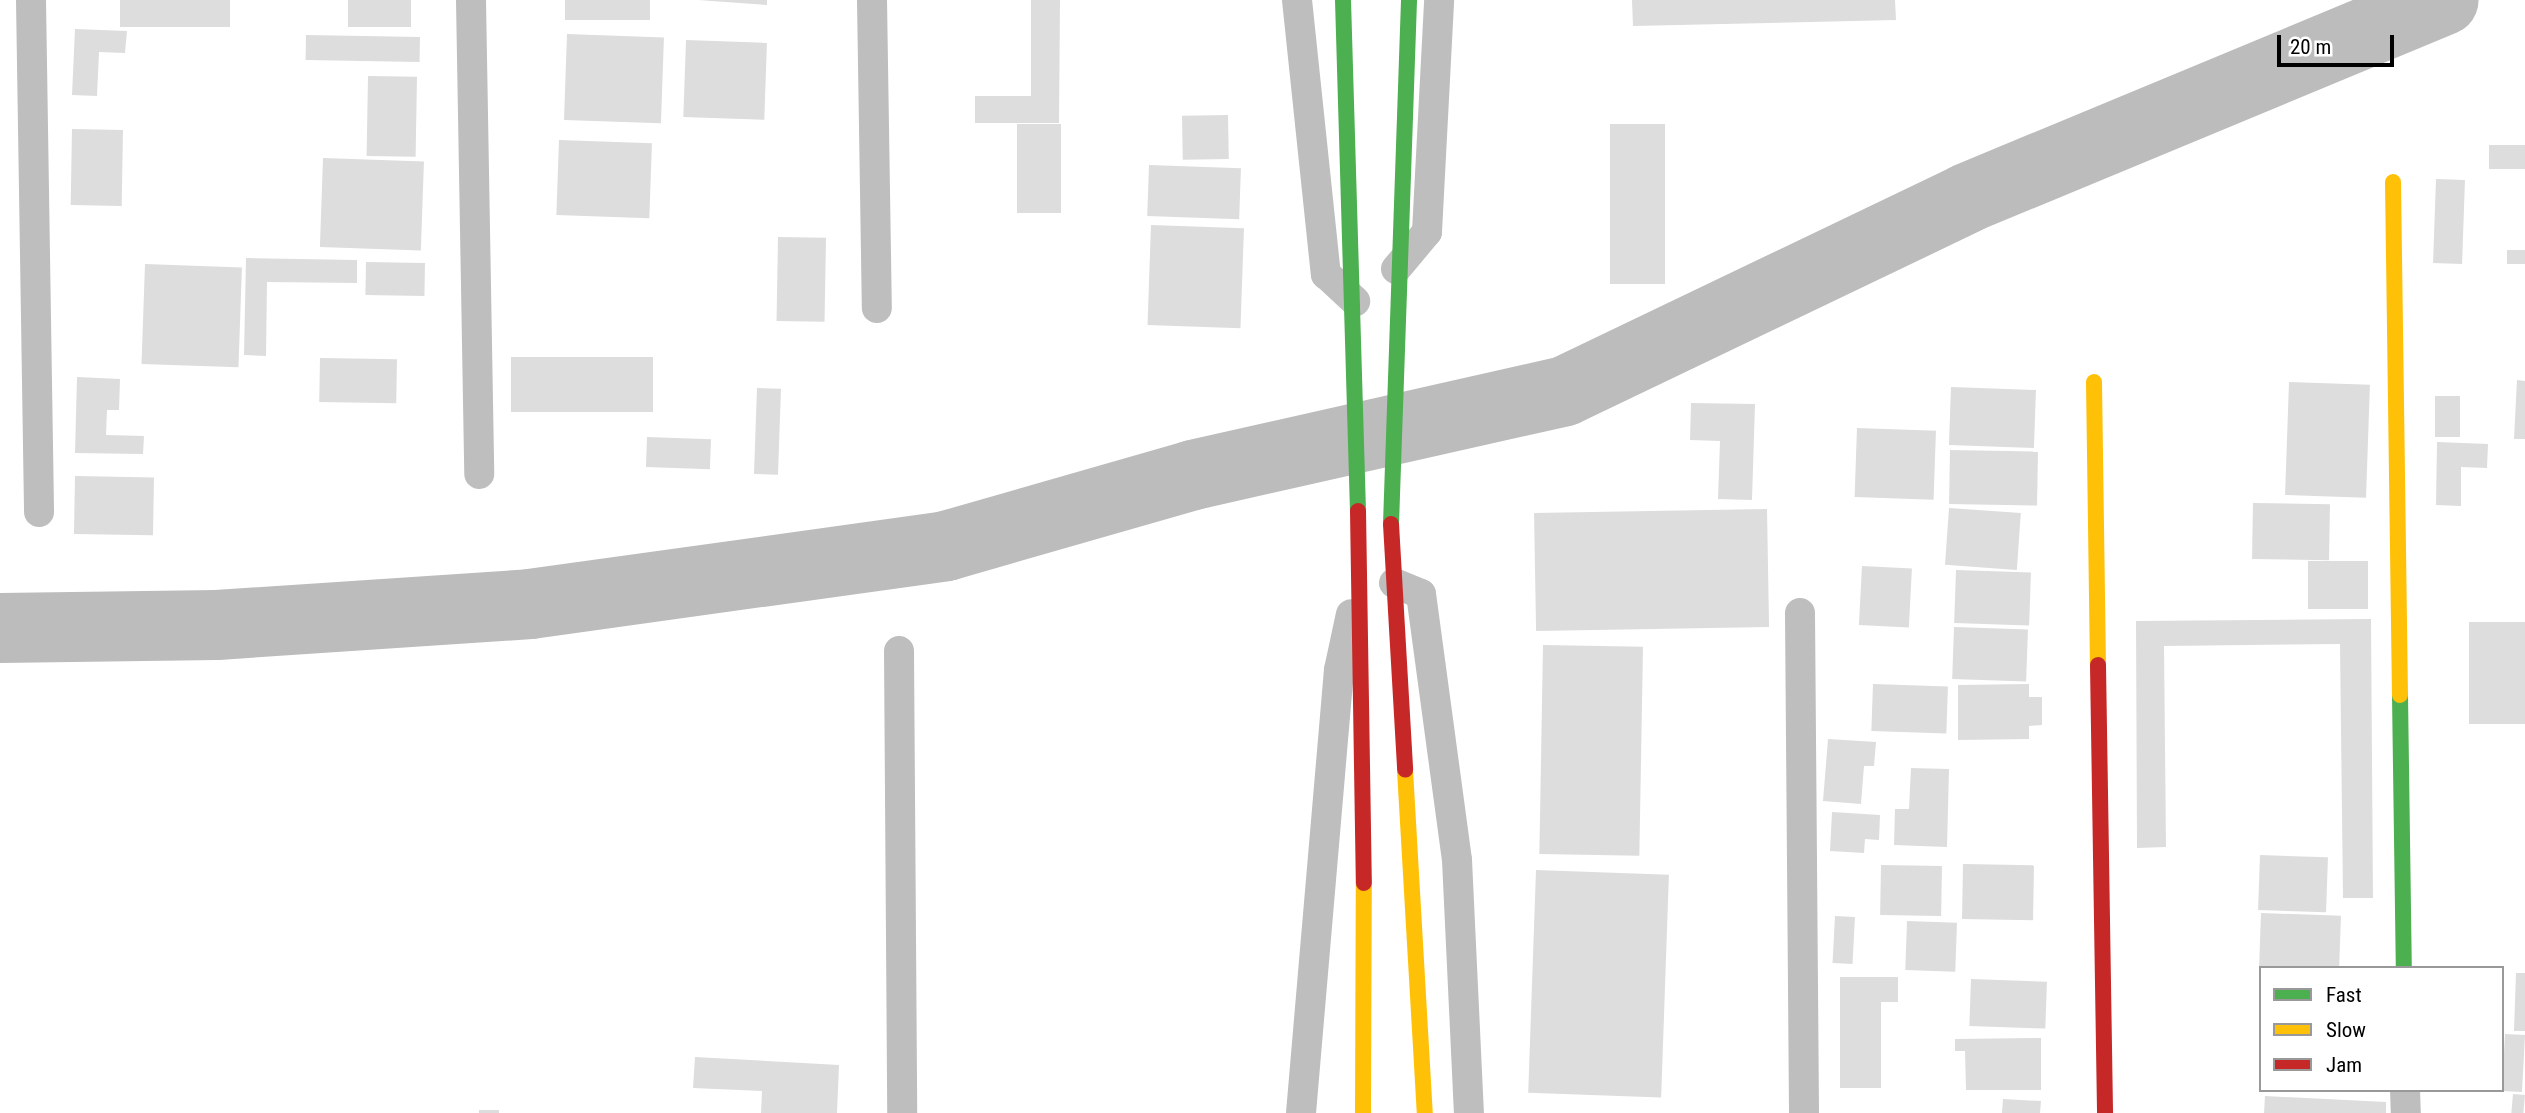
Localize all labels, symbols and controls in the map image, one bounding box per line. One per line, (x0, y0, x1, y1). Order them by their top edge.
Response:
scale bar (2280, 21, 2397, 65)
text: 20 m (2290, 35, 2331, 59)
legend (2259, 966, 2504, 1092)
text: Fast (2326, 983, 2362, 1007)
text: Slow (2326, 1018, 2366, 1042)
text: Jam (2326, 1053, 2362, 1077)

